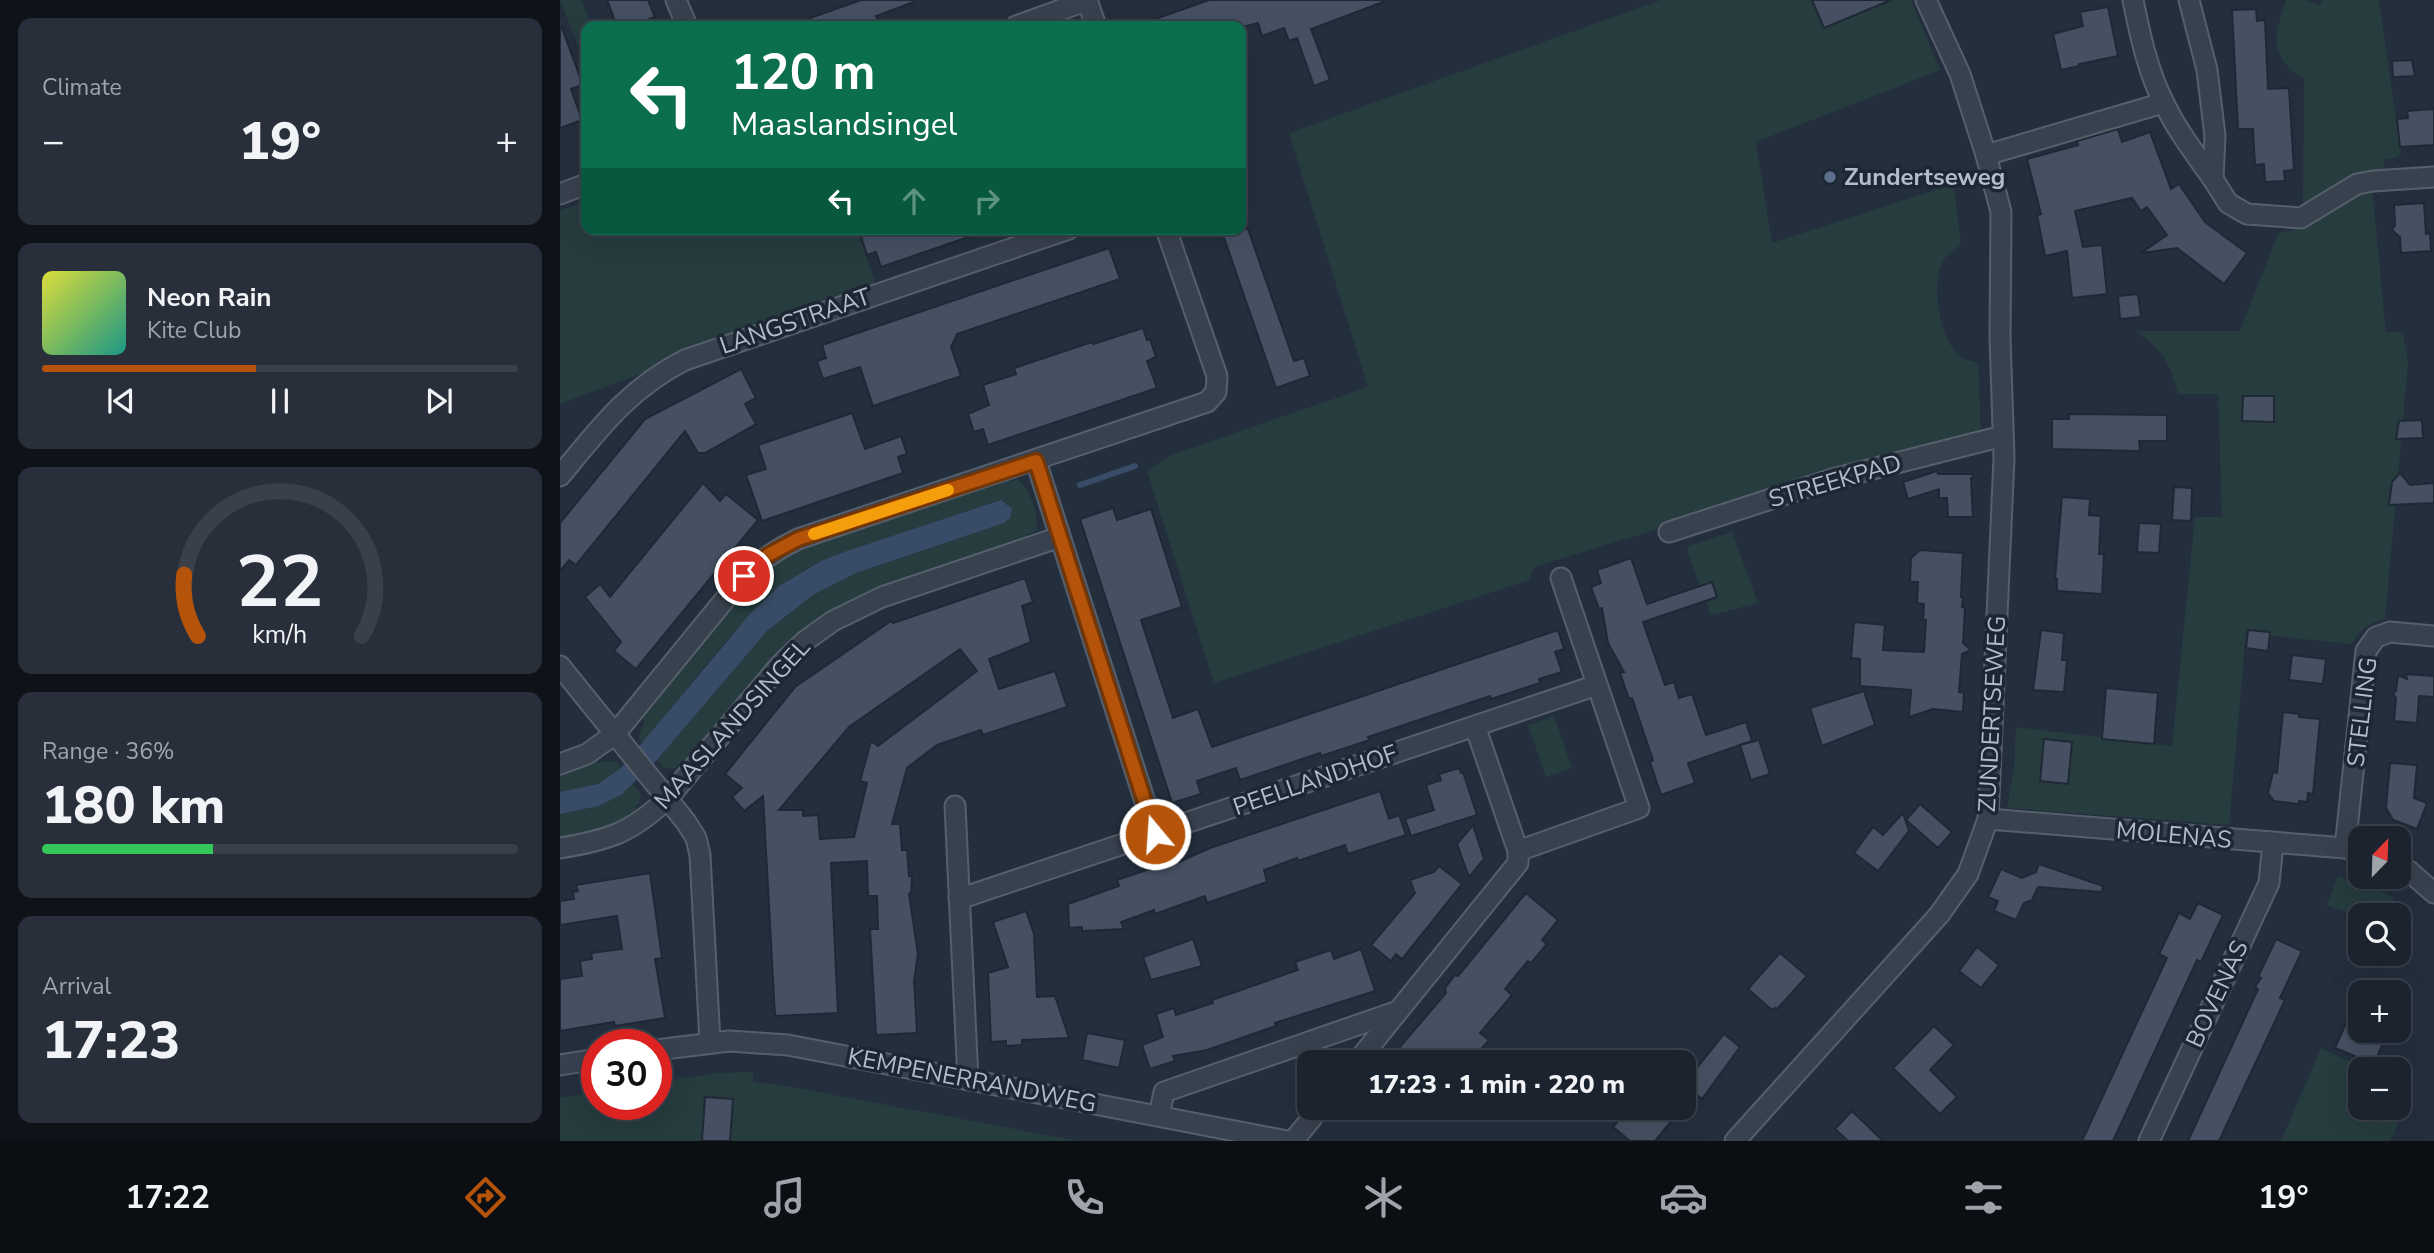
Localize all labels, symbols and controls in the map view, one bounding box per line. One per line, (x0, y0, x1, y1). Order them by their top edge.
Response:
text: 120 m (731, 39, 875, 106)
icon: left (616, 49, 707, 140)
text: Climate (42, 72, 122, 103)
text: Maaslandsingel (731, 103, 957, 146)
text: 19° (239, 106, 321, 177)
text: − (42, 116, 65, 167)
text: + (495, 116, 518, 167)
place label: Zundertseweg (1844, 161, 2005, 193)
marker: Zundertseweg (1822, 169, 1838, 185)
icon: left (822, 182, 860, 220)
icon: ahead (895, 182, 933, 220)
icon: right (968, 182, 1006, 220)
text: Neon Rain (147, 280, 272, 315)
street label: LANGSTRAAT (715, 280, 875, 362)
text: Kite Club (147, 315, 241, 346)
icon: previous (102, 382, 140, 420)
icon: pause (261, 382, 299, 420)
icon: next (420, 382, 458, 420)
street label: STREEKPAD (1765, 447, 1905, 515)
text: 22 (236, 533, 324, 633)
pin (714, 546, 774, 606)
icon: arrive (725, 557, 763, 595)
street label: ZUNDERTSEWEG (1971, 615, 2013, 813)
text: km/h (252, 618, 308, 652)
street label: MAASLANDSINGEL (647, 632, 817, 816)
street label: STELLING (2339, 655, 2385, 769)
text: Range · 36% (42, 736, 174, 767)
street label: PEELLANDHOF (1229, 737, 1401, 823)
text: 180 km (42, 770, 225, 841)
position arrow (1118, 797, 1192, 871)
street label: MOLENAS (2115, 814, 2233, 856)
north arrow (2348, 826, 2412, 889)
map controls (2348, 826, 2411, 1120)
button: search (2348, 903, 2411, 966)
street label: BOVENAS (2178, 935, 2256, 1053)
text: Arrival (42, 971, 111, 1002)
button: + (2348, 980, 2411, 1043)
text: 17:23 (42, 1005, 180, 1076)
speed limit sign: 30 (581, 1029, 672, 1120)
street label: KEMPENERRANDWEG (845, 1040, 1099, 1120)
button: − (2348, 1057, 2411, 1120)
text: 17:23 · 1 min · 220 m (1368, 1067, 1625, 1102)
icon: directions (461, 1173, 510, 1222)
icon: music (760, 1173, 809, 1222)
icon: phone (1060, 1173, 1109, 1222)
icon: climate (1359, 1173, 1408, 1222)
icon: car (1659, 1173, 1708, 1222)
icon: filters (1959, 1173, 2008, 1222)
text: 17:22 (125, 1176, 210, 1219)
text: 19° (2258, 1176, 2309, 1219)

